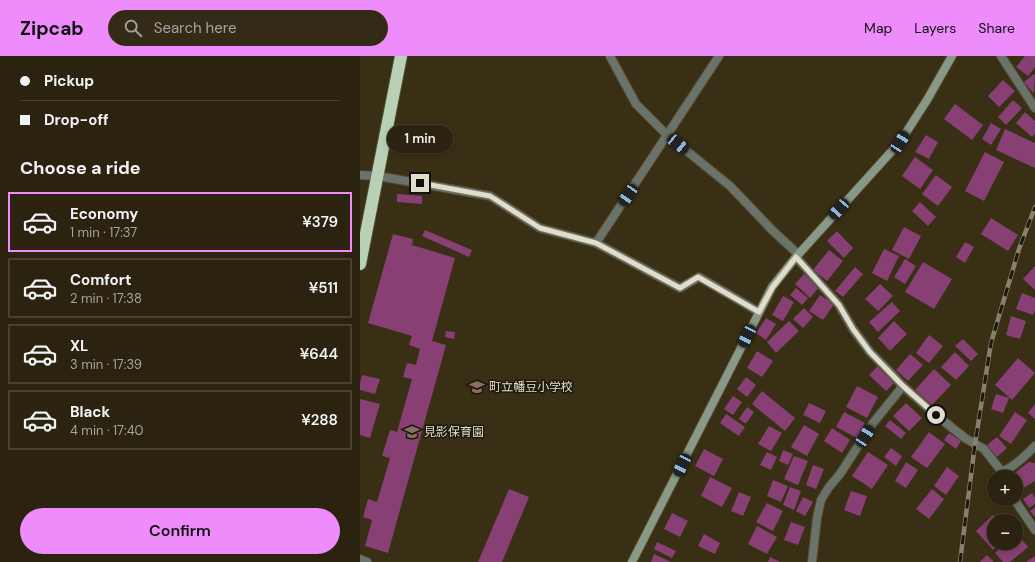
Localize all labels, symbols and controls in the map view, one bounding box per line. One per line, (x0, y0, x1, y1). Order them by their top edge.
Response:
search box (108, 10, 388, 46)
text: Zipcab (20, 16, 84, 41)
icon: search (122, 17, 144, 39)
text: Search here (154, 18, 237, 38)
text: Map (864, 19, 892, 37)
text: Layers (914, 19, 956, 37)
text: Share (978, 19, 1015, 37)
text: Pickup (44, 71, 94, 91)
text: Drop-off (44, 110, 109, 130)
callout: 1 min (387, 125, 453, 153)
car (888, 129, 912, 155)
text: 1 min (404, 130, 436, 147)
car (665, 132, 691, 156)
text: Choose a ride (20, 156, 141, 180)
route end (411, 174, 429, 192)
car (616, 182, 640, 208)
car (827, 196, 851, 222)
icon: car (22, 204, 58, 240)
text: Economy (70, 204, 138, 224)
text: ¥379 (302, 212, 338, 232)
text: 1 min · 17:37 (70, 224, 137, 241)
icon: car (22, 270, 58, 306)
text: Comfort (70, 270, 131, 290)
text: ¥511 (309, 278, 338, 298)
text: 2 min · 17:38 (70, 290, 142, 307)
car (736, 323, 758, 349)
icon: car (22, 336, 58, 372)
text: XL (70, 336, 88, 356)
text: ¥644 (300, 344, 338, 364)
text: 3 min · 17:39 (70, 356, 142, 373)
school or university icon: 町立幡豆小学校 (468, 378, 486, 396)
place label: 町立幡豆小学校 (489, 379, 573, 395)
icon: car (22, 402, 58, 438)
text: Black (70, 402, 110, 422)
route start (927, 406, 945, 424)
text: ¥288 (301, 410, 338, 430)
text: 4 min · 17:40 (70, 422, 143, 439)
school or university icon: 見影保育園 (403, 423, 421, 441)
car (853, 423, 877, 449)
place label: 見影保育園 (424, 424, 484, 440)
car (671, 452, 693, 478)
map controls (987, 470, 1023, 550)
button: + (987, 470, 1023, 506)
button: Confirm (20, 508, 340, 554)
button: − (987, 514, 1023, 550)

